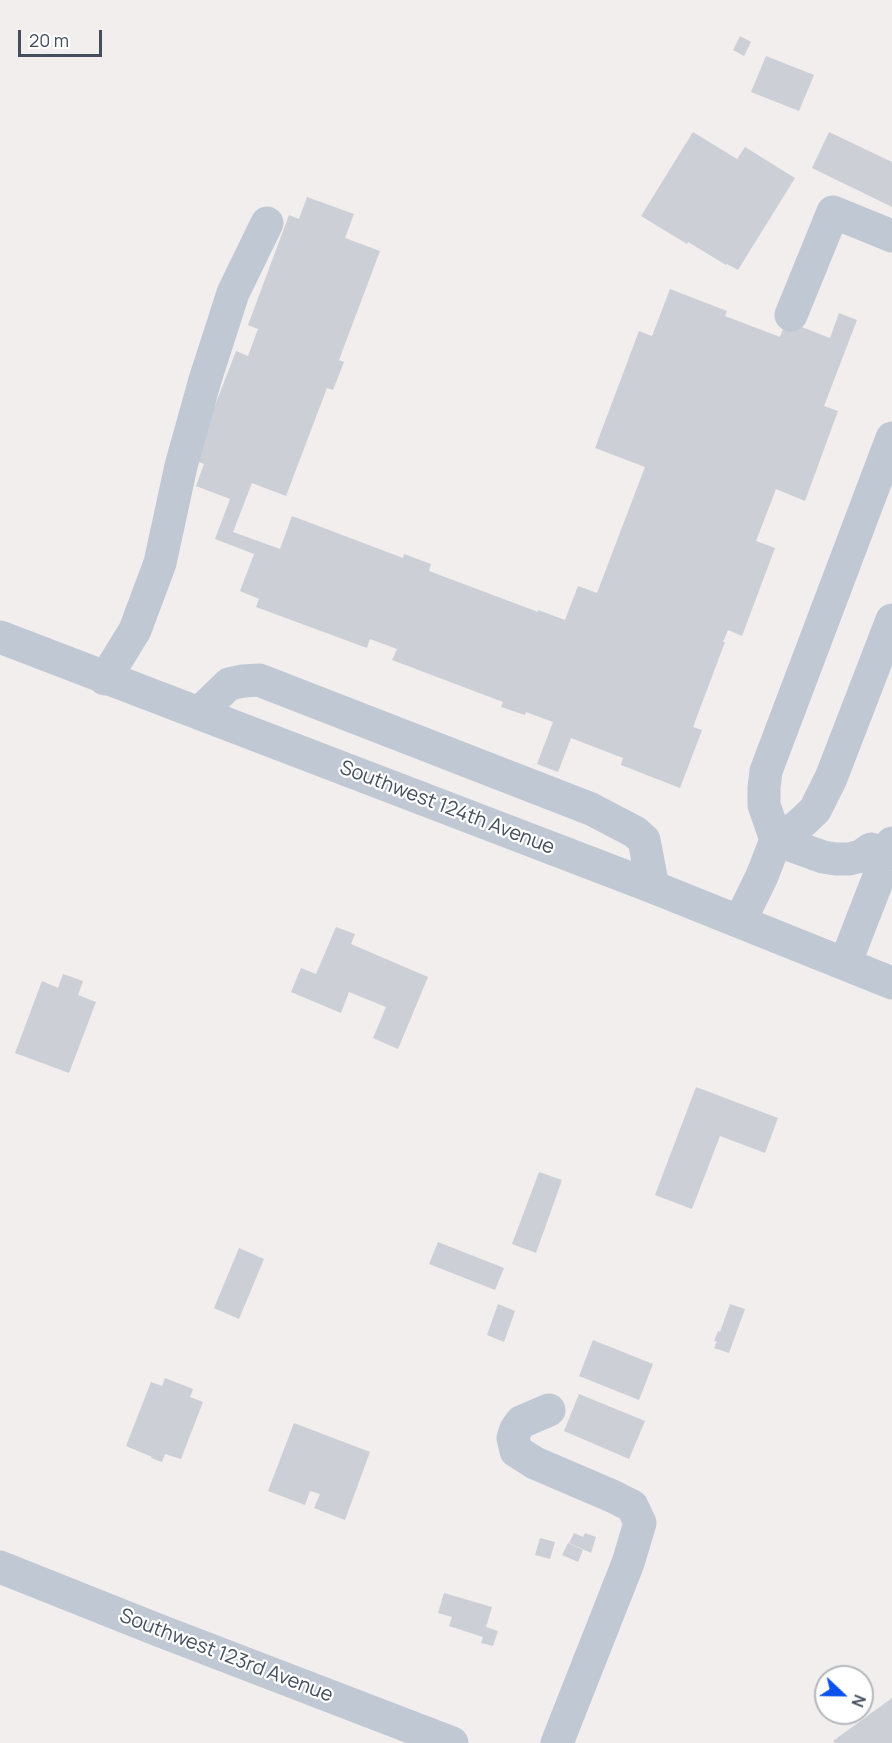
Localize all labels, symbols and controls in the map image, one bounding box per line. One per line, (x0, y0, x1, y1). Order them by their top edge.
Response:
scale bar (21, 18, 105, 56)
text: 20 m (29, 28, 69, 52)
street label: Southwest 124th Avenue (336, 756, 558, 860)
street label: Southwest 123rd Avenue (116, 1604, 336, 1708)
north arrow (814, 1665, 874, 1725)
text: N (846, 1692, 871, 1710)

